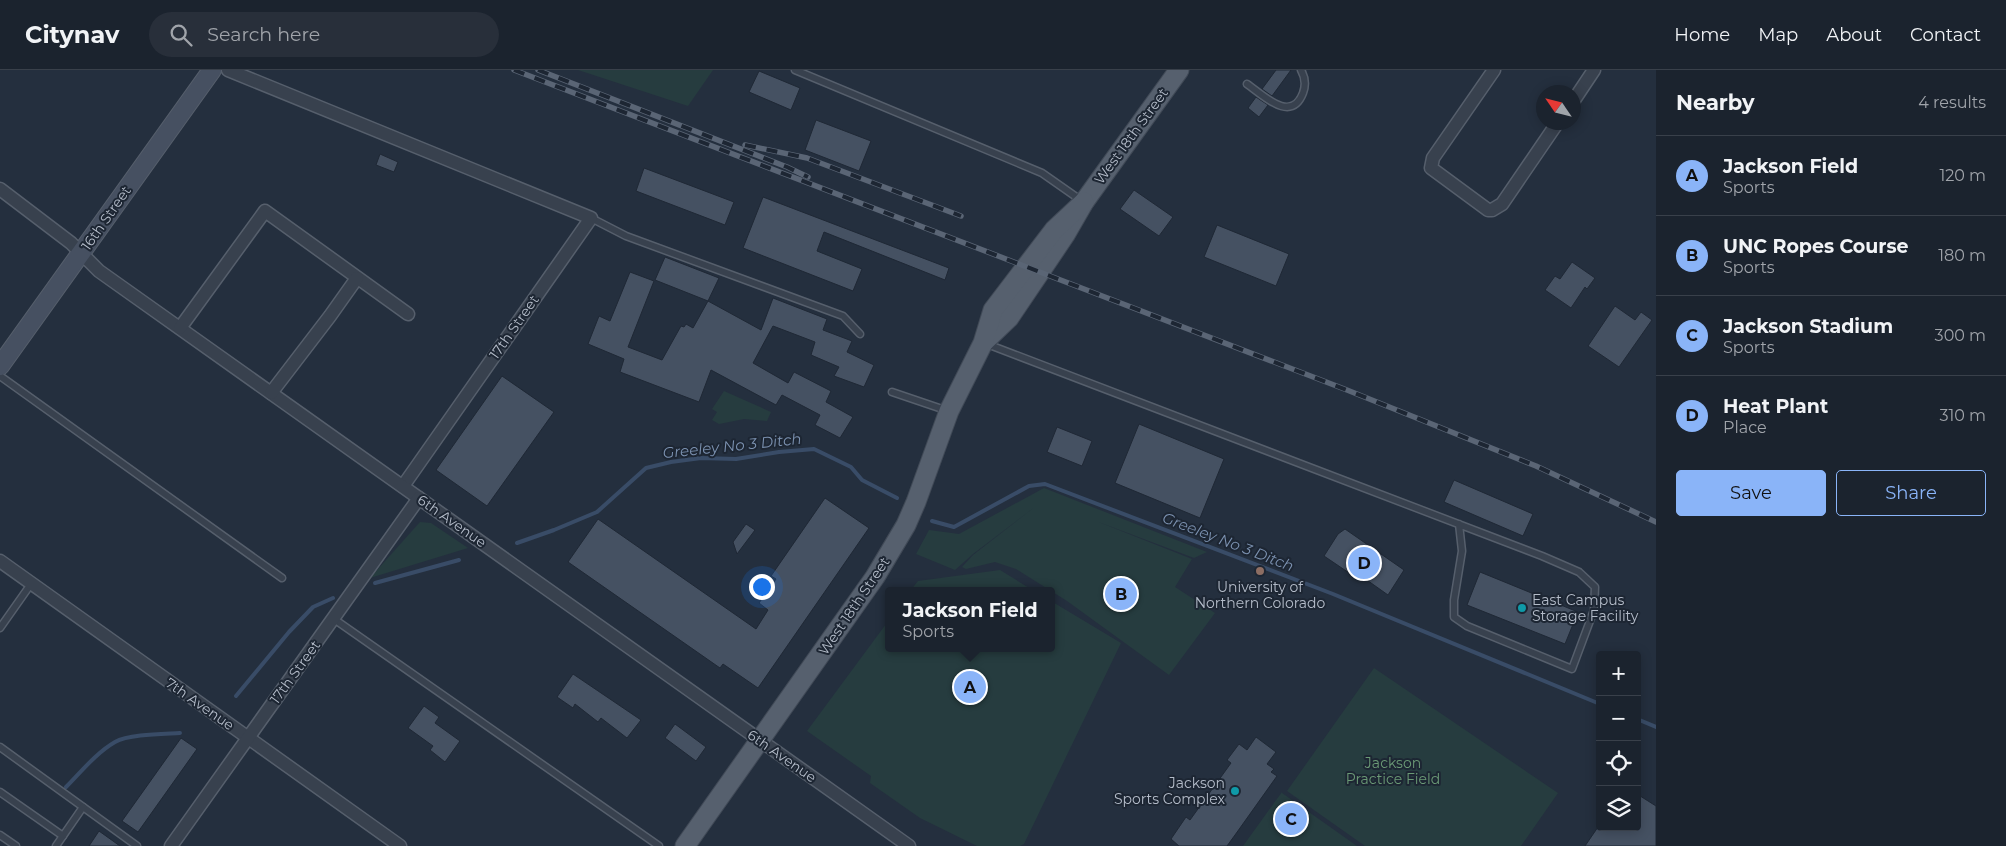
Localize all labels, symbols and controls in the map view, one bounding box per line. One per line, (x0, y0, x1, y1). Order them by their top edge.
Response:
search box (149, 12, 499, 57)
text: Citynav (25, 20, 119, 49)
icon: search (167, 21, 195, 49)
text: Search here (207, 23, 320, 46)
text: Home (1674, 24, 1730, 46)
text: Map (1758, 24, 1798, 46)
text: About (1826, 24, 1882, 46)
text: Contact (1910, 24, 1981, 46)
street label: West 18th Street (1090, 84, 1172, 188)
north arrow (1536, 85, 1581, 130)
text: Nearby (1676, 90, 1755, 115)
text: 4 results (1918, 93, 1986, 112)
text: Jackson Field (1723, 155, 1858, 178)
text: A (1686, 166, 1698, 185)
text: 120 m (1939, 166, 1986, 185)
text: Sports (1723, 178, 1775, 197)
street label: 16th Street (77, 182, 135, 254)
text: UNC Ropes Course (1723, 235, 1909, 258)
text: B (1686, 246, 1698, 265)
text: 180 m (1938, 246, 1986, 265)
text: Sports (1723, 258, 1775, 277)
street label: 17th Street (485, 291, 543, 363)
text: Jackson Stadium (1723, 315, 1893, 338)
text: C (1686, 326, 1698, 345)
text: 300 m (1935, 326, 1986, 345)
text: Sports (1723, 338, 1775, 357)
text: Heat Plant (1723, 395, 1828, 418)
text: D (1685, 406, 1699, 425)
text: 310 m (1939, 406, 1986, 425)
text: Place (1723, 418, 1767, 437)
water label: Greeley No 3 Ditch (662, 429, 802, 462)
button: Save (1676, 470, 1826, 516)
button: Share (1836, 470, 1986, 516)
street label: 6th Avenue (414, 491, 490, 551)
water label: Greeley No 3 Ditch (1160, 508, 1297, 575)
pin: D (1348, 544, 1380, 582)
street label: West 18th Street (815, 553, 894, 659)
marker: University of Northern Colorado (1254, 565, 1266, 577)
your location (749, 574, 775, 600)
pin: B (1105, 575, 1137, 613)
place label: University of Northern Colorado (1195, 578, 1326, 612)
popup (885, 587, 1055, 652)
place label: East Campus Storage Facility (1532, 591, 1639, 625)
text: Jackson Field (902, 599, 1038, 622)
marker: East Campus Storage Facility (1516, 602, 1528, 614)
text: Sports (902, 622, 954, 641)
street label: 17th Street (266, 636, 324, 707)
map controls (1596, 651, 1641, 831)
button: + (1596, 651, 1641, 696)
pin: A (954, 668, 986, 706)
street label: 7th Avenue (162, 674, 238, 734)
button: − (1596, 696, 1641, 741)
street label: 6th Avenue (744, 726, 820, 786)
button: locate (1596, 741, 1641, 786)
park label: Jackson Practice Field (1346, 754, 1440, 788)
place label: Jackson Sports Complex (1114, 774, 1226, 808)
marker: Jackson Sports Complex (1229, 785, 1241, 797)
button: layers (1596, 786, 1641, 831)
pin: C (1275, 800, 1307, 838)

